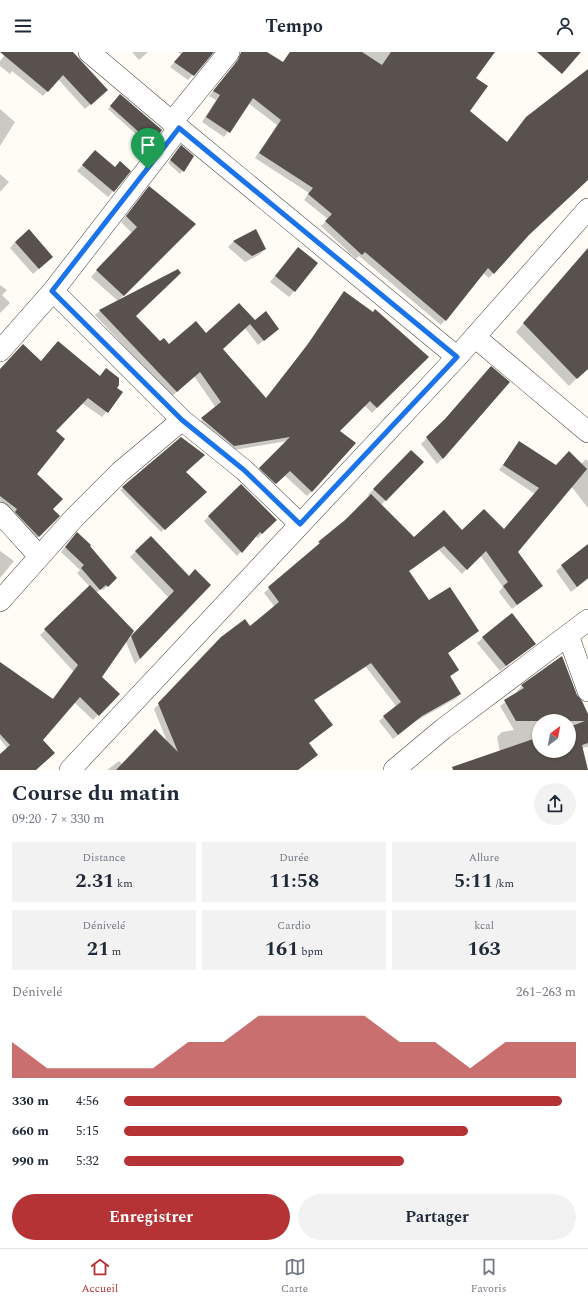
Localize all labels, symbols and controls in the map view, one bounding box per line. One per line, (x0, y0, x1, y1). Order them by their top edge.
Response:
text: Tempo (265, 13, 323, 40)
icon: menu (12, 15, 34, 37)
icon: person (554, 15, 576, 37)
pin (131, 128, 165, 169)
icon: arrive (137, 134, 159, 156)
north arrow (532, 714, 576, 758)
map controls (532, 714, 576, 758)
text: Course du matin (12, 777, 180, 810)
button: share (534, 783, 576, 825)
text: 09:20 · 7 × 330 m (12, 809, 104, 829)
text: Distance (83, 849, 125, 866)
text: Durée (279, 849, 309, 866)
text: Allure (469, 849, 499, 866)
text: 2.31 (75, 866, 114, 896)
text: 11:58 (269, 866, 319, 896)
text: 5:11 (454, 866, 493, 896)
text: km (114, 875, 133, 892)
text: /km (493, 875, 514, 892)
text: Dénivelé (83, 917, 125, 934)
text: Cardio (277, 917, 311, 934)
text: kcal (474, 917, 494, 934)
text: 21 (87, 934, 109, 964)
text: 161 (265, 934, 299, 964)
text: 163 (467, 934, 501, 964)
text: m (109, 943, 121, 960)
text: bpm (299, 943, 323, 960)
text: Dénivelé (12, 982, 63, 1002)
text: 261–263 m (516, 982, 576, 1002)
text: 330 m (12, 1091, 49, 1111)
text: 4:56 (76, 1091, 99, 1111)
text: 660 m (12, 1121, 49, 1141)
text: 5:15 (76, 1121, 99, 1141)
text: 990 m (12, 1151, 49, 1171)
text: 5:32 (76, 1151, 99, 1171)
button: Enregistrer (12, 1194, 290, 1240)
button: Partager (298, 1194, 576, 1240)
tab: Accueil (81, 1256, 118, 1297)
tab: Carte (281, 1256, 308, 1297)
tab: Favoris (471, 1256, 507, 1297)

